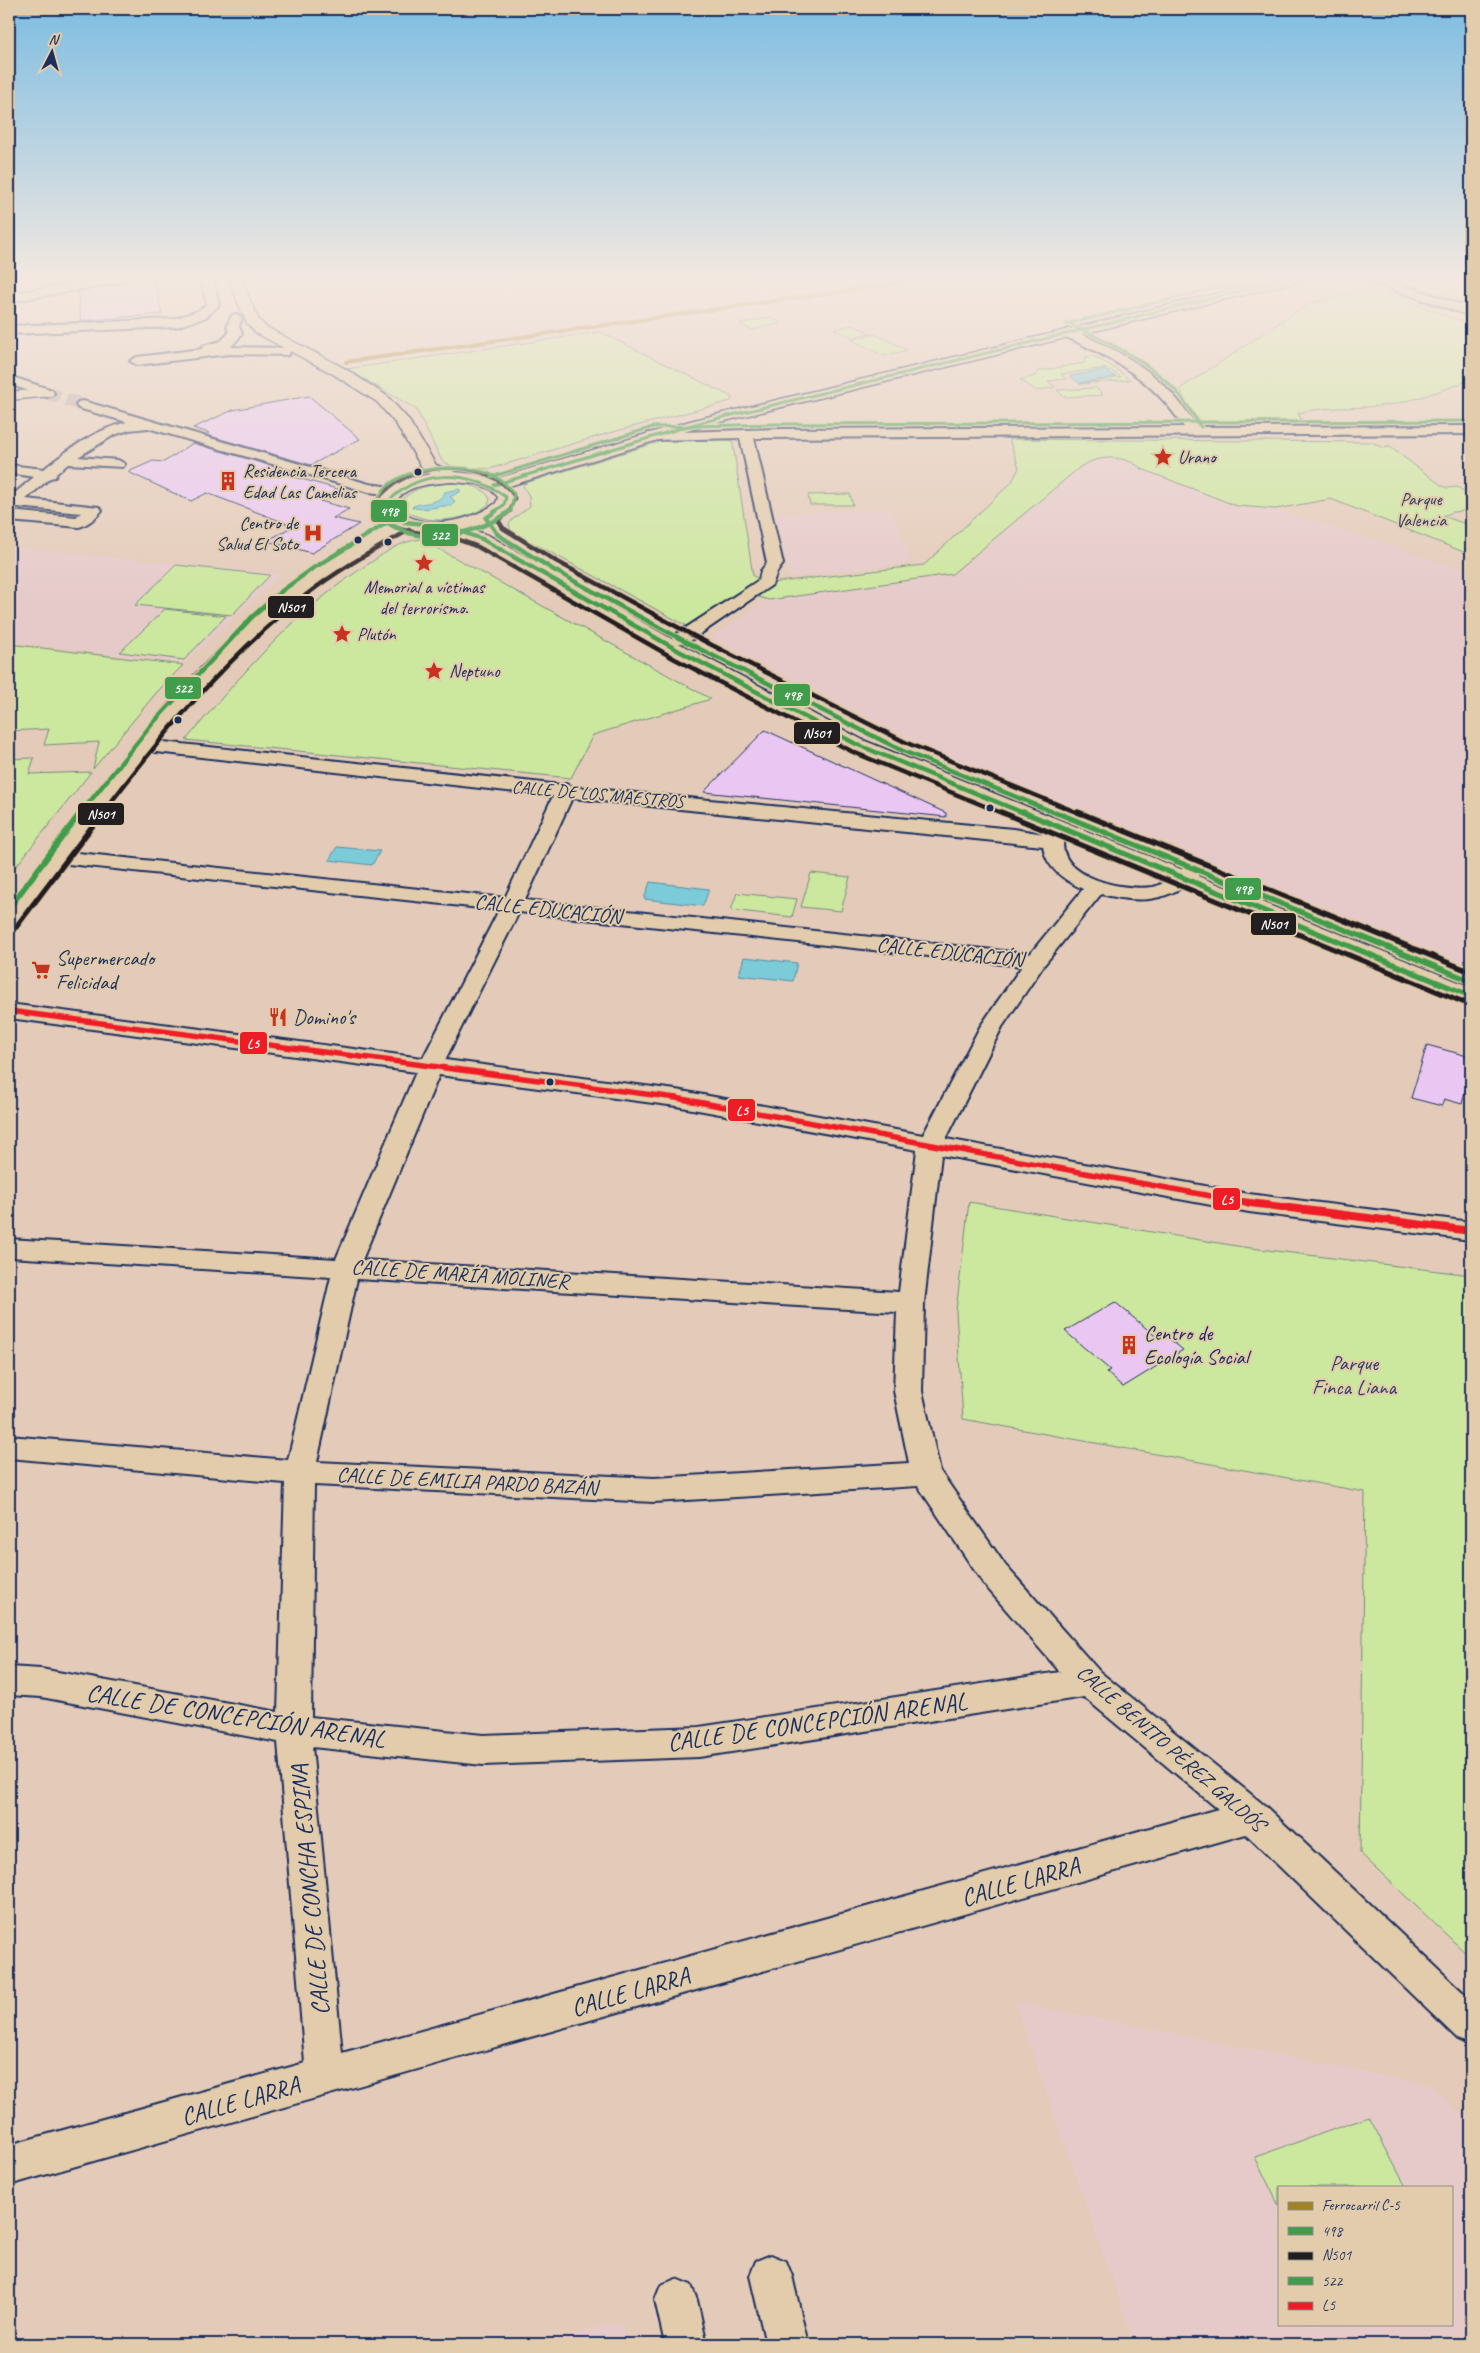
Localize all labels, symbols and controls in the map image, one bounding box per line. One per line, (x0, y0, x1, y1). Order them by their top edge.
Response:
north arrow (28, 28, 78, 78)
text: N (48, 31, 61, 49)
place icon: Urano (1152, 446, 1174, 468)
place label: Urano (1178, 446, 1217, 468)
place label: Residencia Tercera Edad Las Camelias (243, 460, 358, 503)
unlabelled marker (413, 467, 423, 477)
building icon: Residencia Tercera Edad Las Camelias (217, 470, 239, 492)
park label: Parque Valencia (1396, 488, 1447, 531)
line badge: 498 (370, 499, 408, 523)
text: 498 (380, 503, 400, 520)
place label: Centro de Salud El Soto (216, 512, 300, 555)
hospital icon: Centro de Salud El Soto (302, 522, 324, 544)
line badge: 522 (421, 523, 459, 547)
text: 522 (431, 527, 451, 544)
unlabelled marker (353, 535, 363, 545)
unlabelled marker (383, 537, 393, 547)
place icon: Memorial a víctimas del terrorismo. (413, 552, 435, 574)
place label: Memorial a víctimas del terrorismo. (364, 576, 486, 619)
line badge: N501 (267, 595, 315, 619)
text: N501 (277, 599, 306, 616)
place icon: Plutón (331, 623, 353, 645)
place label: Plutón (357, 623, 397, 645)
place icon: Neptuno (423, 660, 445, 682)
place label: Neptuno (449, 660, 501, 682)
line badge: 522 (164, 676, 202, 700)
text: 522 (174, 680, 194, 697)
line badge: 498 (773, 683, 811, 707)
text: 498 (783, 687, 803, 704)
unlabelled marker (173, 715, 183, 725)
line badge: N501 (793, 721, 841, 745)
text: N501 (803, 725, 832, 742)
street label: CALLE DE LOS MAESTROS (511, 776, 687, 813)
line badge: N501 (77, 802, 125, 826)
unlabelled marker (985, 803, 995, 813)
text: N501 (87, 806, 116, 823)
line badge: 498 (1224, 877, 1262, 901)
text: 498 (1234, 881, 1254, 898)
street label: CALLE EDUCACIÓN (473, 888, 626, 930)
line badge: N501 (1250, 912, 1297, 936)
text: N501 (1260, 916, 1289, 933)
street label: CALLE EDUCACIÓN (875, 931, 1028, 973)
place label: Supermercado Felicidad (56, 945, 157, 995)
supermarket icon: Supermercado Felicidad (30, 959, 52, 981)
place label: Domino's (293, 1004, 357, 1030)
restaurant icon: Domino's (267, 1006, 289, 1028)
line badge: L5 (239, 1031, 268, 1055)
text: L5 (247, 1035, 261, 1052)
unlabelled marker (545, 1077, 555, 1087)
line badge: L5 (727, 1098, 756, 1122)
text: L5 (736, 1102, 750, 1119)
line badge: L5 (1212, 1187, 1241, 1211)
text: L5 (1221, 1191, 1235, 1208)
street label: CALLE DE MARÍA MOLINER (351, 1253, 572, 1295)
place label: Centro de Ecología Social (1144, 1320, 1252, 1370)
building icon: Centro de Ecología Social (1118, 1334, 1140, 1356)
park label: Parque Finca Liana (1312, 1350, 1398, 1400)
street label: CALLE DE EMILIA PARDO BAZÁN (336, 1461, 601, 1501)
street label: CALLE BENITO PÉREZ GALDÓS (1072, 1659, 1273, 1839)
street label: CALLE DE CONCEPCIÓN ARENAL (84, 1677, 389, 1756)
street label: CALLE DE CONCEPCIÓN ARENAL (665, 1685, 970, 1759)
street label: CALLE DE CONCHA ESPINA (283, 1763, 337, 2017)
street label: CALLE LARRA (957, 1849, 1085, 1914)
street label: CALLE LARRA (567, 1959, 695, 2024)
street label: CALLE LARRA (177, 2068, 305, 2133)
legend (1278, 2186, 1452, 2326)
text: Ferrocarril C-5 (1322, 2196, 1401, 2215)
text: 498 (1322, 2222, 1344, 2241)
text: N501 (1322, 2246, 1352, 2265)
text: 522 (1322, 2272, 1344, 2291)
text: L5 (1322, 2296, 1336, 2315)

